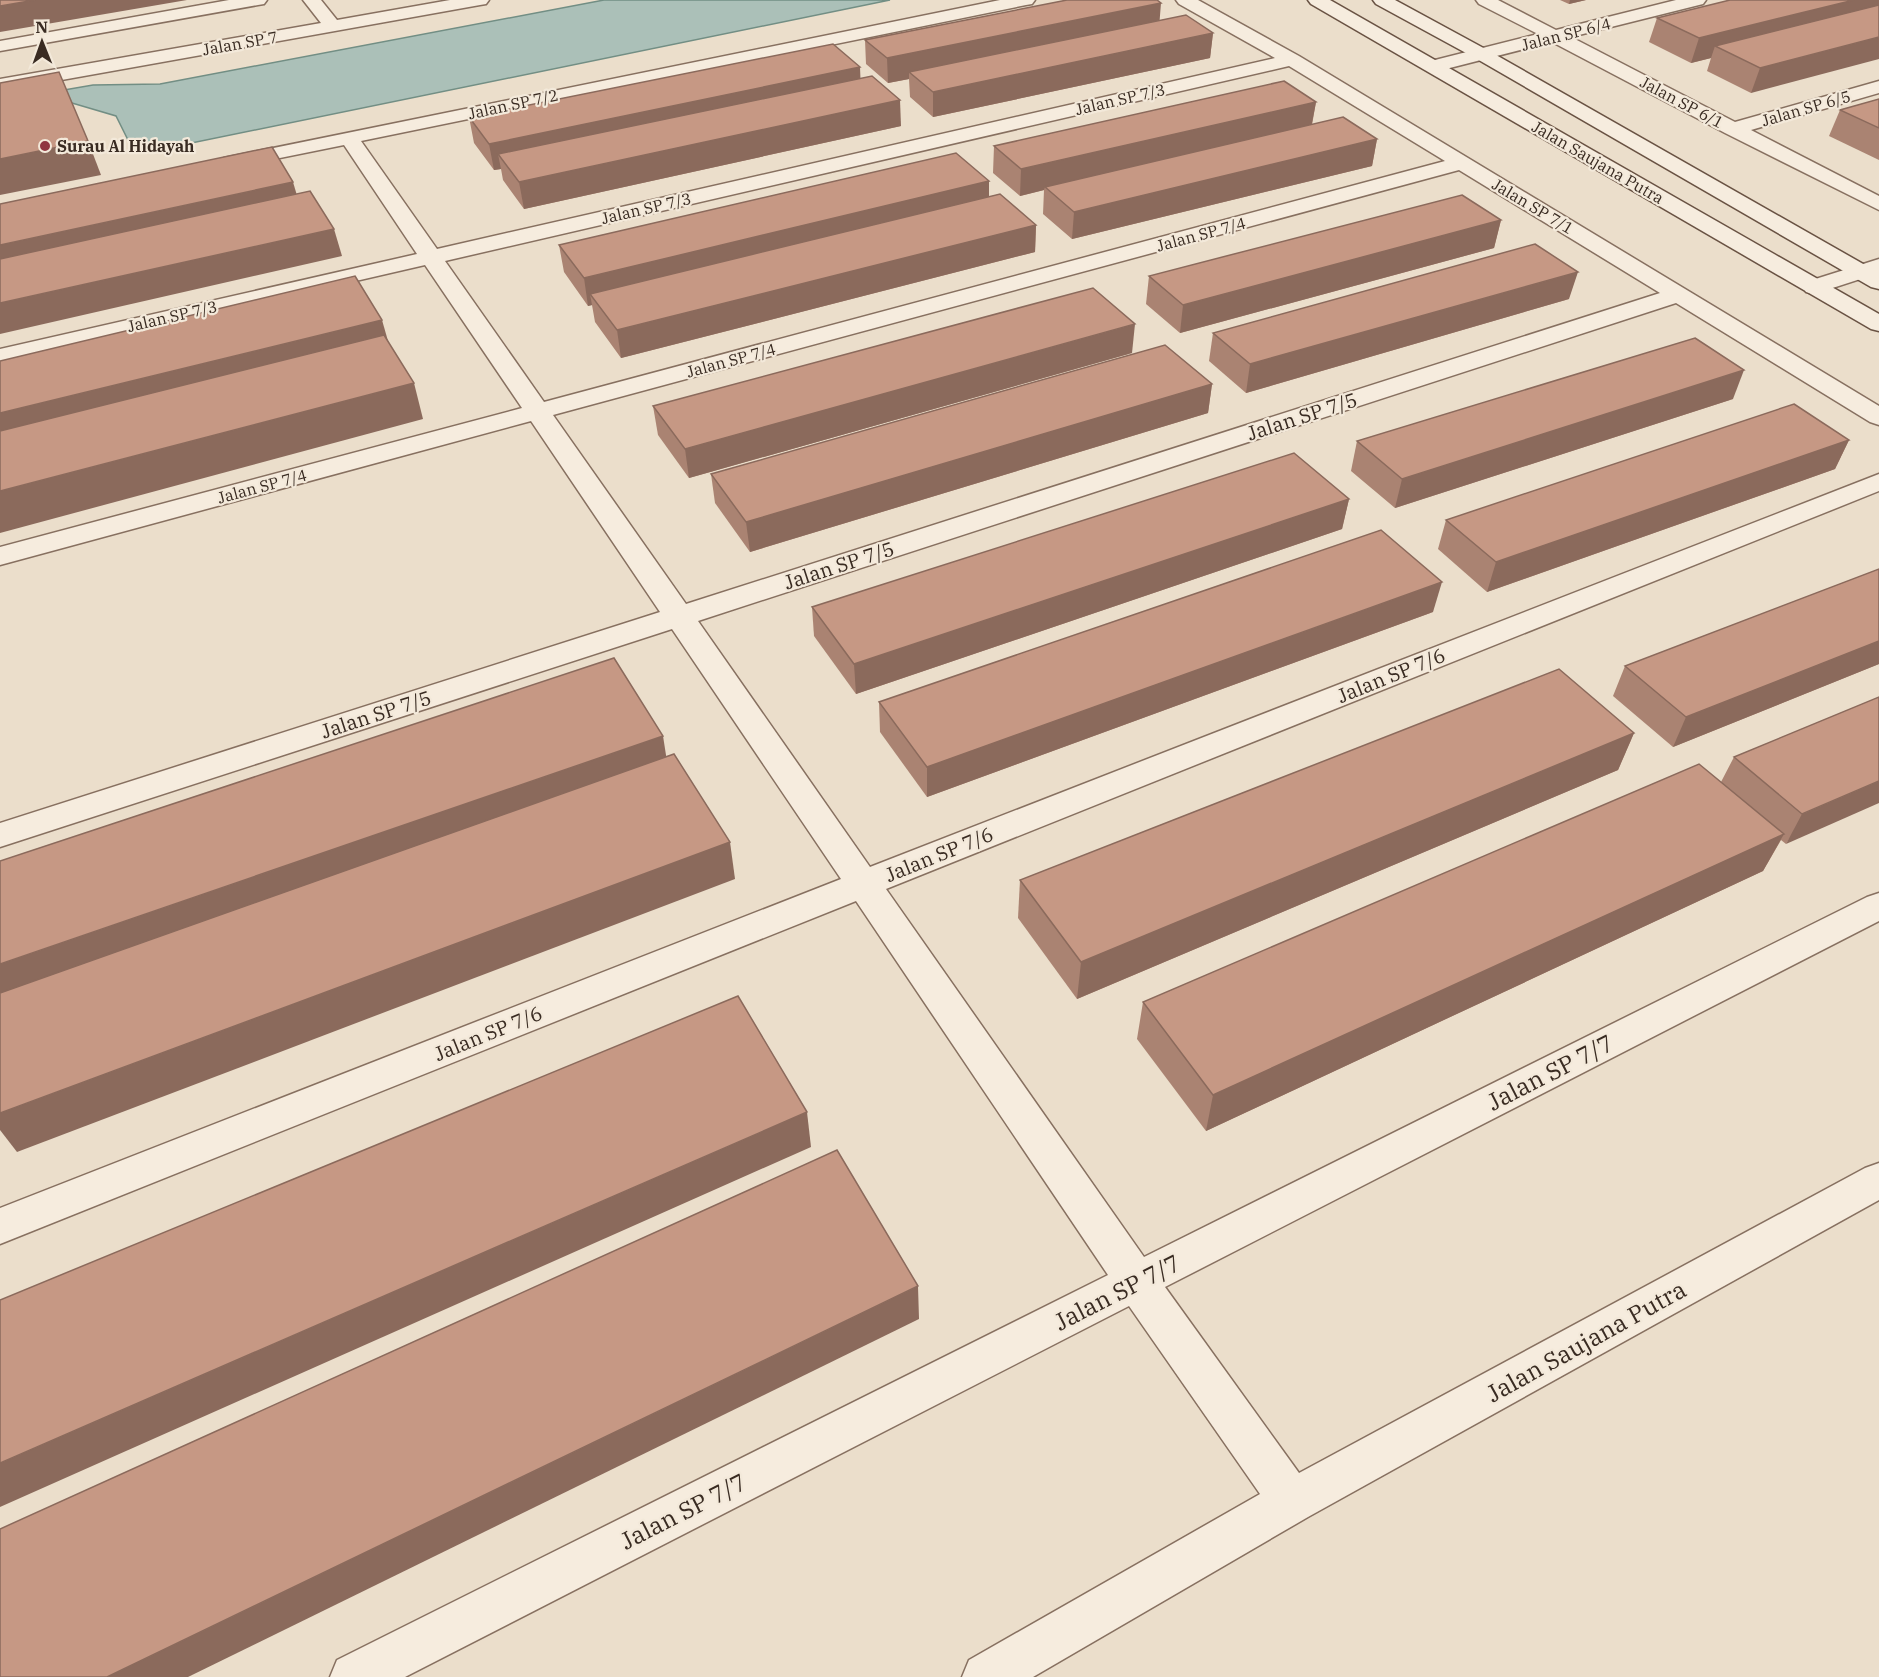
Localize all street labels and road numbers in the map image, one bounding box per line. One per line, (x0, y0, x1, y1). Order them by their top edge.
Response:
street label: Jalan SP 6/4 (1519, 13, 1613, 55)
street label: Jalan SP 7 (201, 27, 279, 59)
street label: Jalan SP 6/1 (1637, 72, 1727, 132)
street label: Jalan SP 7/3 (1073, 79, 1167, 119)
street label: Jalan SP 7/2 (466, 85, 560, 123)
street label: Jalan SP 6/5 (1759, 86, 1853, 130)
street label: Jalan Saujana Putra (1528, 116, 1668, 208)
street label: Jalan SP 7/1 (1489, 174, 1577, 238)
street label: Jalan SP 7/3 (599, 188, 693, 228)
street label: Jalan SP 7/4 (1154, 212, 1248, 256)
street label: Jalan SP 7/3 (125, 296, 219, 336)
street label: Jalan SP 7/4 (684, 338, 778, 382)
street label: Jalan SP 7/5 (1243, 385, 1361, 447)
street label: Jalan SP 7/4 (215, 464, 309, 508)
street label: Jalan SP 7/5 (780, 534, 898, 596)
street label: Jalan SP 7/6 (1333, 641, 1449, 709)
street label: Jalan SP 7/5 (317, 683, 435, 745)
street label: Jalan SP 7/6 (881, 820, 997, 888)
street label: Jalan SP 7/6 (430, 999, 546, 1067)
street label: Jalan SP 7/7 (1482, 1027, 1618, 1117)
street label: Jalan SP 7/7 (1049, 1247, 1185, 1337)
street label: Jalan Saujana Putra (1480, 1273, 1692, 1409)
street label: Jalan SP 7/7 (615, 1466, 751, 1556)

